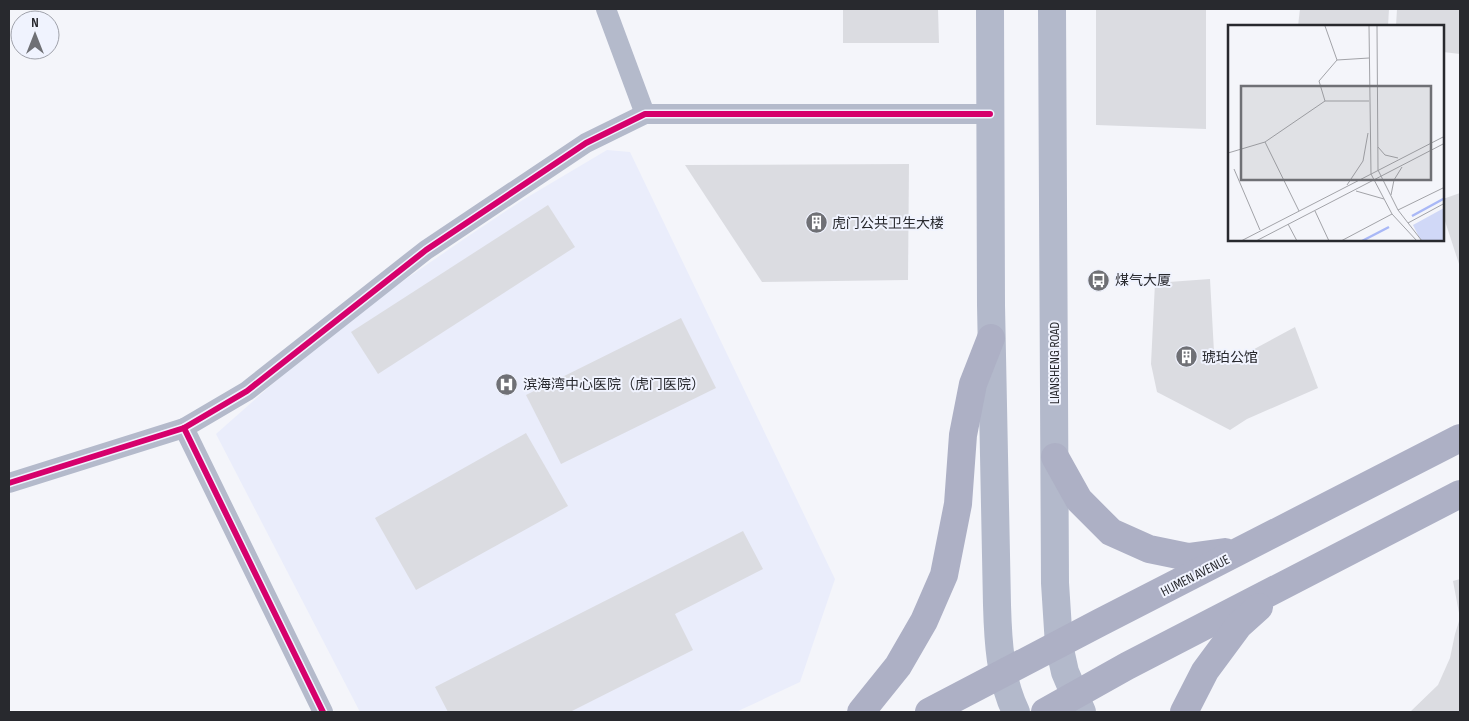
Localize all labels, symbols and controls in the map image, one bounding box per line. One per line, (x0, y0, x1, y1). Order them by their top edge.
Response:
north arrow (10, 10, 60, 60)
text: N (31, 14, 39, 31)
inset map (1228, 25, 1444, 241)
building icon: 虎门公共卫生大楼 (804, 211, 828, 235)
place label: 虎门公共卫生大楼 (832, 215, 944, 232)
bus stop icon: 煤气大厦 (1087, 268, 1111, 292)
place label: 煤气大厦 (1115, 272, 1171, 289)
street label: LIANSHENG ROAD (1046, 322, 1063, 404)
building icon: 琥珀公馆 (1174, 345, 1198, 369)
place label: 琥珀公馆 (1202, 349, 1258, 366)
hospital icon: 滨海湾中心医院（虎门医院） (495, 372, 519, 396)
place label: 滨海湾中心医院（虎门医院） (523, 376, 705, 393)
street label: HUMEN AVENUE (1158, 551, 1233, 600)

